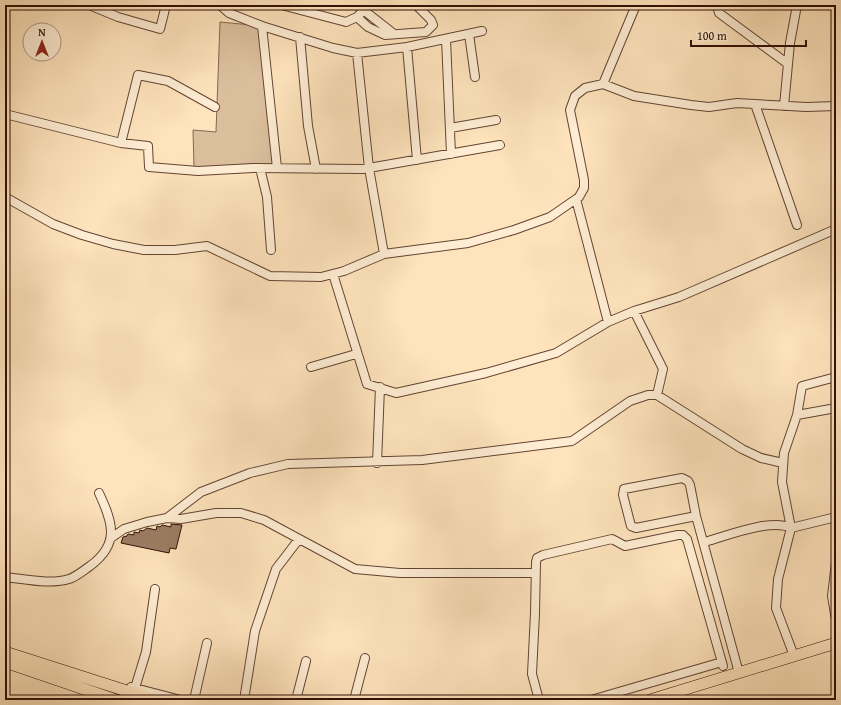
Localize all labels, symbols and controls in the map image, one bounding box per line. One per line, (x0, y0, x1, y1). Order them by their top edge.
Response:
north arrow (22, 22, 62, 62)
scale bar (691, 22, 806, 48)
text: N (38, 24, 46, 40)
text: 100 m (697, 27, 727, 44)

